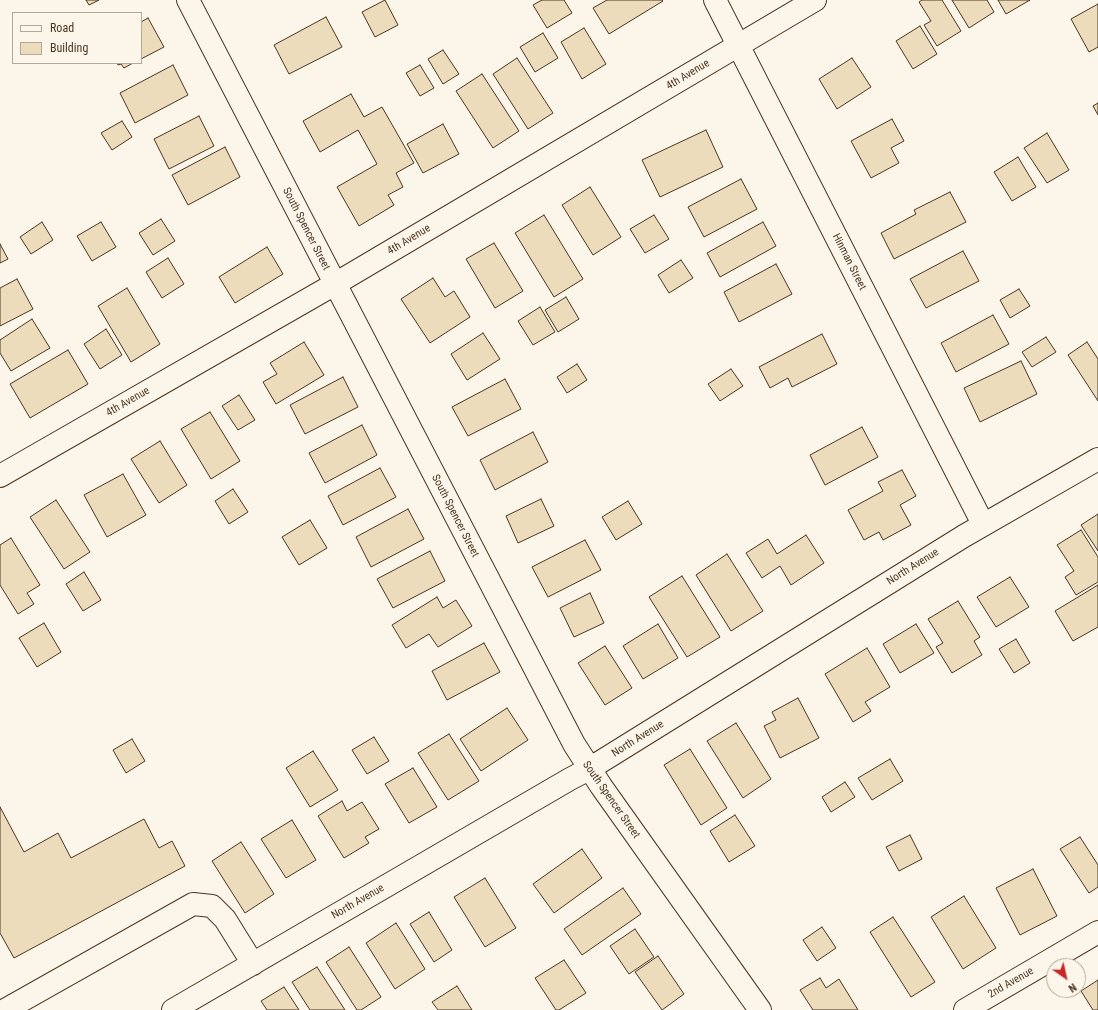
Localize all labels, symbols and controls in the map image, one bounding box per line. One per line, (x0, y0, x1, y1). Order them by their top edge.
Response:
legend (12, 12, 142, 64)
text: Road (50, 21, 74, 35)
text: Building (50, 41, 88, 55)
street label: 4th Avenue (664, 57, 712, 93)
street label: South Spencer Street (279, 185, 333, 273)
street label: 4th Avenue (385, 222, 433, 258)
street label: Hinman Street (829, 231, 869, 293)
street label: 4th Avenue (104, 384, 152, 420)
street label: South Spencer Street (428, 472, 482, 560)
street label: North Avenue (885, 546, 941, 588)
street label: North Avenue (610, 718, 666, 760)
street label: South Spencer Street (579, 759, 643, 841)
street label: North Avenue (329, 882, 387, 922)
north arrow (1046, 958, 1086, 998)
street label: 2nd Avenue (986, 965, 1036, 1001)
text: N (1066, 980, 1079, 995)

